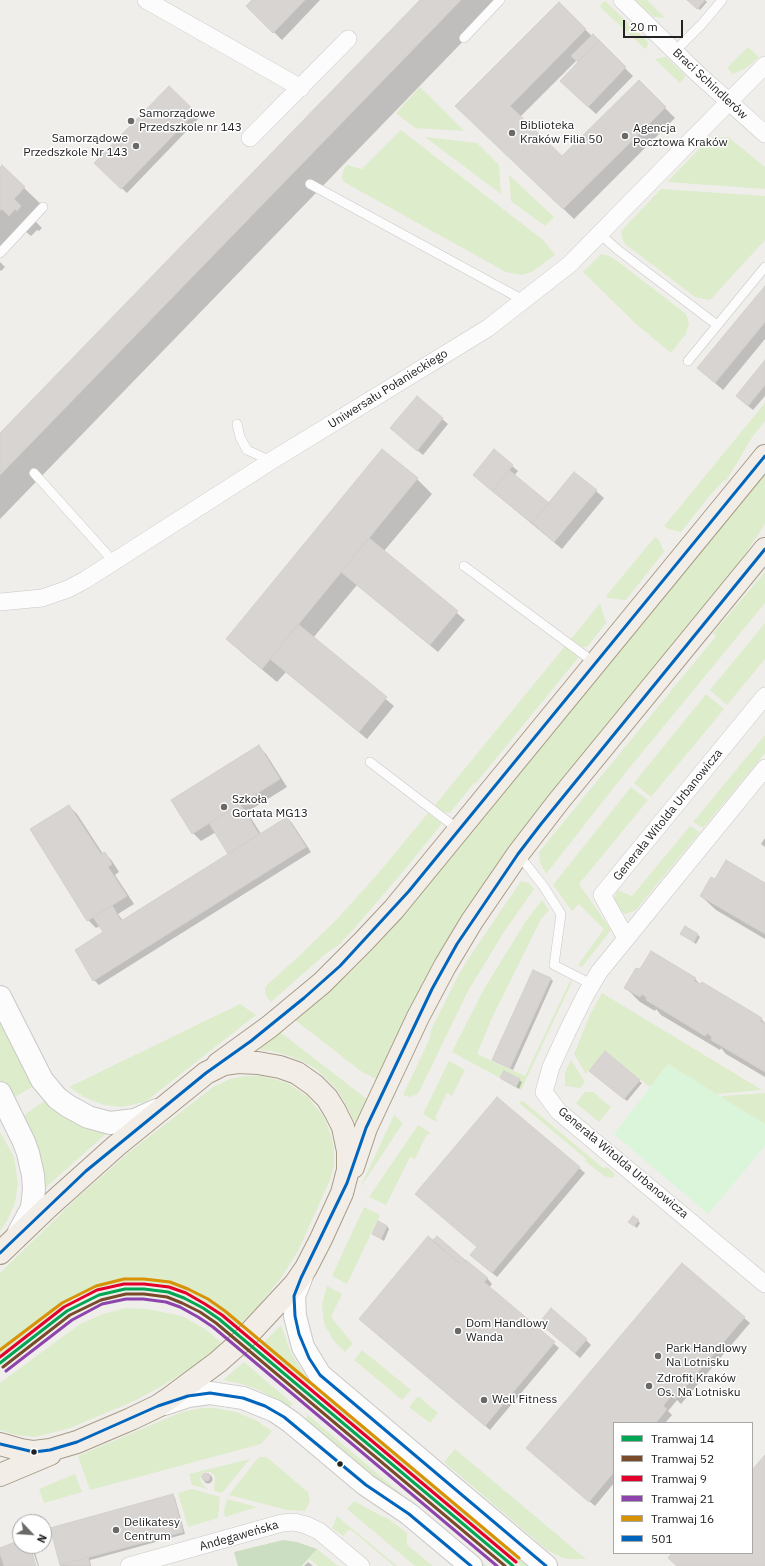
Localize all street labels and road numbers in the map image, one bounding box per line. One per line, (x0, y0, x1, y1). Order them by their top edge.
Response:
street label: Braci Schindlerów (670, 46, 750, 122)
street label: Uniwersału Połanieckiego (326, 346, 450, 432)
street label: Generała Witolda Urbanowicza (610, 746, 726, 884)
street label: Generała Witolda Urbanowicza (555, 1104, 691, 1222)
street label: Andegaweńska (198, 1518, 280, 1554)

